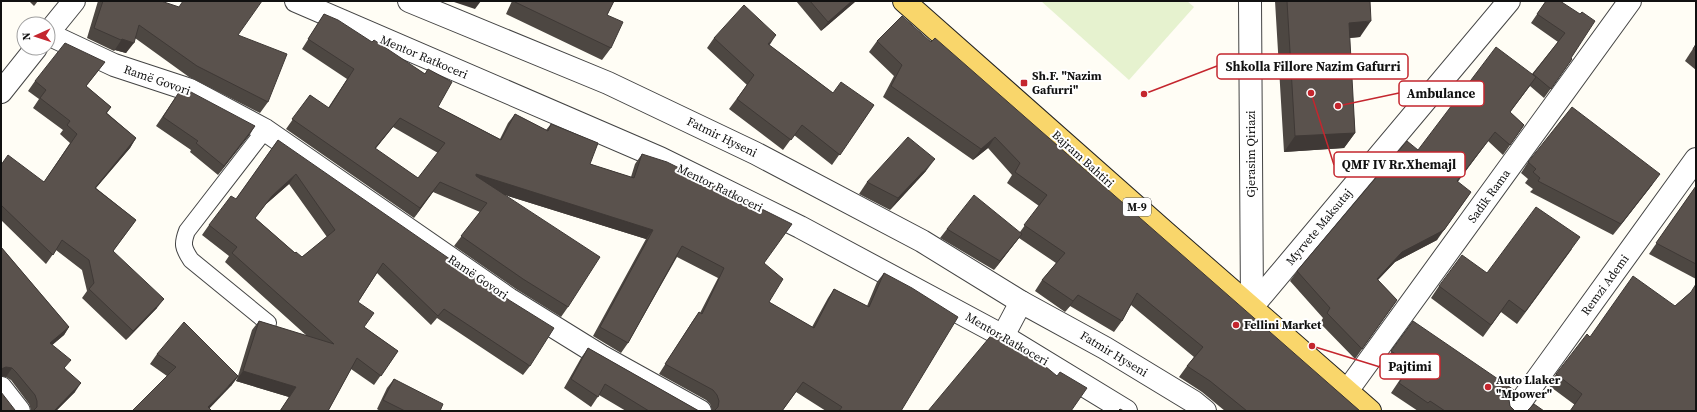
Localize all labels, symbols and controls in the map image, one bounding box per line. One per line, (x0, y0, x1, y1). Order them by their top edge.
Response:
north arrow (16, 16, 56, 56)
street label: Mentor Ratkoceri (378, 31, 471, 83)
text: N (19, 32, 34, 41)
callout: Shkolla Fillore Nazim Gafurri (1217, 54, 1408, 79)
text: Shkolla Fillore Nazim Gafurri (1225, 58, 1401, 75)
street label: Ramë Govori (122, 61, 193, 99)
place label: Sh.F. "Nazim Gafurri" (1032, 68, 1102, 98)
marker: Sh.F. "Nazim Gafurri" (1019, 78, 1029, 88)
callout: Ambulance (1399, 81, 1484, 106)
text: Ambulance (1407, 85, 1476, 102)
street label: Gjerasim Qiriazi (1243, 110, 1259, 197)
street label: Fatmir Hyseni (684, 113, 760, 161)
street label: Bajram Bahtiri (1048, 127, 1118, 191)
callout: QMF IV Rr.Xhemajl (1334, 152, 1465, 177)
text: QMF IV Rr.Xhemajl (1342, 156, 1456, 173)
street label: Mentor Ratkoceri (674, 160, 766, 216)
street label: Sadik Rama (1464, 165, 1514, 226)
street label: Myrvete Maksutaj (1282, 185, 1356, 269)
road number: M-9 (1123, 198, 1151, 216)
street label: Ramë Govori (445, 251, 512, 303)
street label: Remzi Ademi (1578, 251, 1633, 319)
street label: Mentor Ratkoceri (962, 309, 1052, 370)
place label: Fellini Market (1244, 317, 1322, 333)
marker: Fellini Market (1231, 320, 1241, 330)
street label: Fatmir Hyseni (1077, 328, 1151, 381)
callout: Pajtimi (1380, 354, 1440, 379)
text: Pajtimi (1388, 358, 1432, 375)
place label: Auto Llaker "Mpower" (1496, 372, 1561, 402)
marker: Auto Llaker "Mpower" (1483, 382, 1493, 392)

